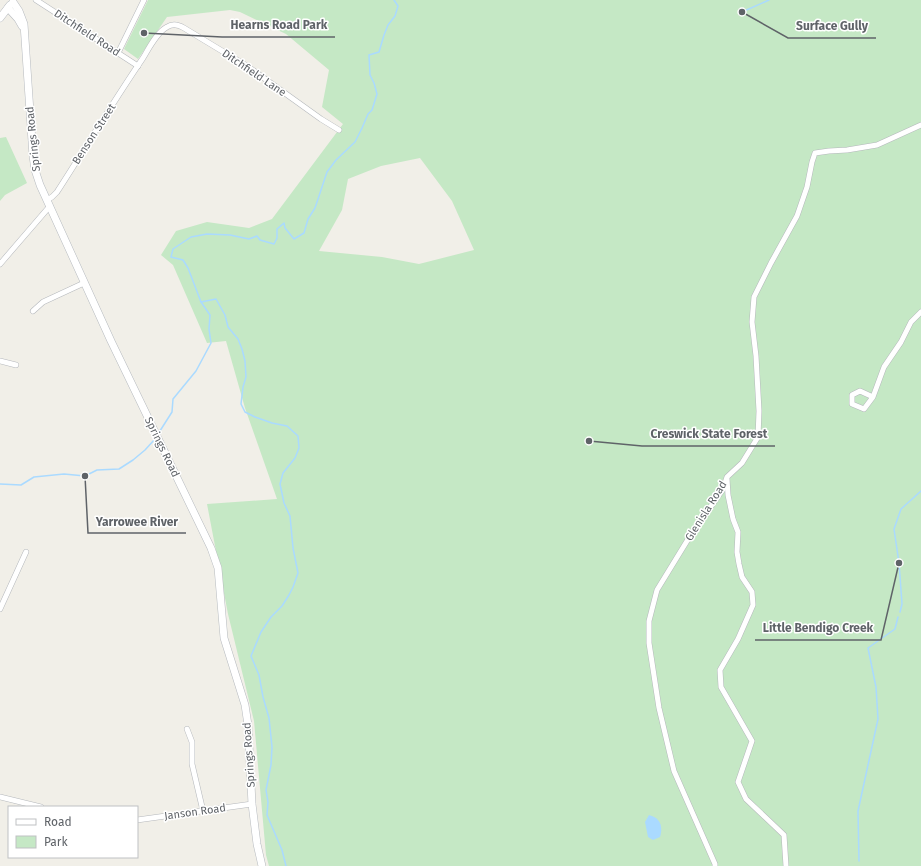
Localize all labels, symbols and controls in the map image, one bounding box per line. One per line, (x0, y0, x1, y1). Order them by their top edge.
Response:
street label: Ditchfield Road (52, 7, 122, 59)
callout: Hearns Road Park (222, 13, 335, 37)
callout: Surface Gully (788, 14, 876, 38)
text: Hearns Road Park (231, 18, 328, 32)
text: Surface Gully (796, 19, 869, 33)
street label: Ditchfield Lane (219, 47, 289, 99)
street label: Benson Street (70, 101, 118, 167)
street label: Springs Road (23, 106, 43, 172)
street label: Springs Road (142, 415, 182, 479)
callout: Creswick State Forest (642, 422, 775, 446)
text: Creswick State Forest (651, 427, 768, 441)
street label: Glenisla Road (682, 479, 730, 543)
callout: Yarrowee River (88, 509, 186, 533)
text: Yarrowee River (95, 515, 178, 529)
callout: Little Bendigo Creek (755, 616, 881, 640)
text: Little Bendigo Creek (763, 621, 874, 635)
street label: Springs Road (240, 722, 258, 788)
street label: Janson Road (163, 801, 227, 823)
legend (8, 806, 138, 858)
text: Road (44, 815, 72, 829)
text: Park (44, 835, 68, 849)

